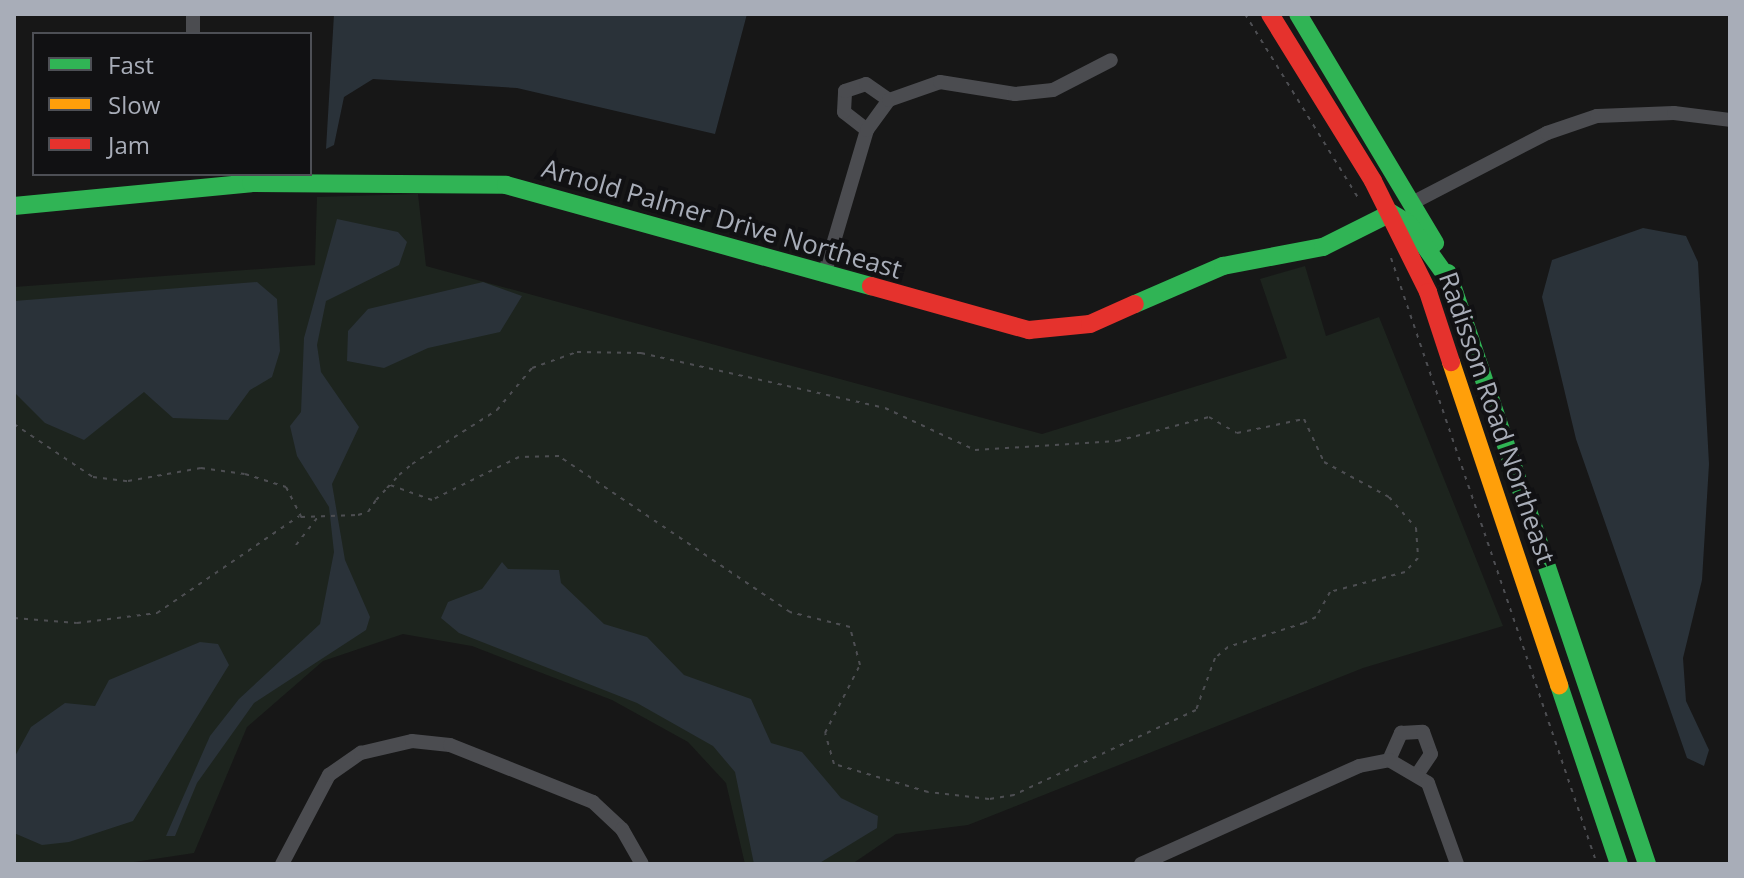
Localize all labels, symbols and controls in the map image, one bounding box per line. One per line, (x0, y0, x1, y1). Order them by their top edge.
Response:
legend (32, 32, 312, 176)
text: Fast (108, 48, 154, 81)
text: Slow (108, 88, 160, 121)
text: Jam (108, 128, 150, 161)
street label: Arnold Palmer Drive Northeast (539, 153, 905, 285)
street label: Radisson Road Northeast (1432, 268, 1562, 568)

